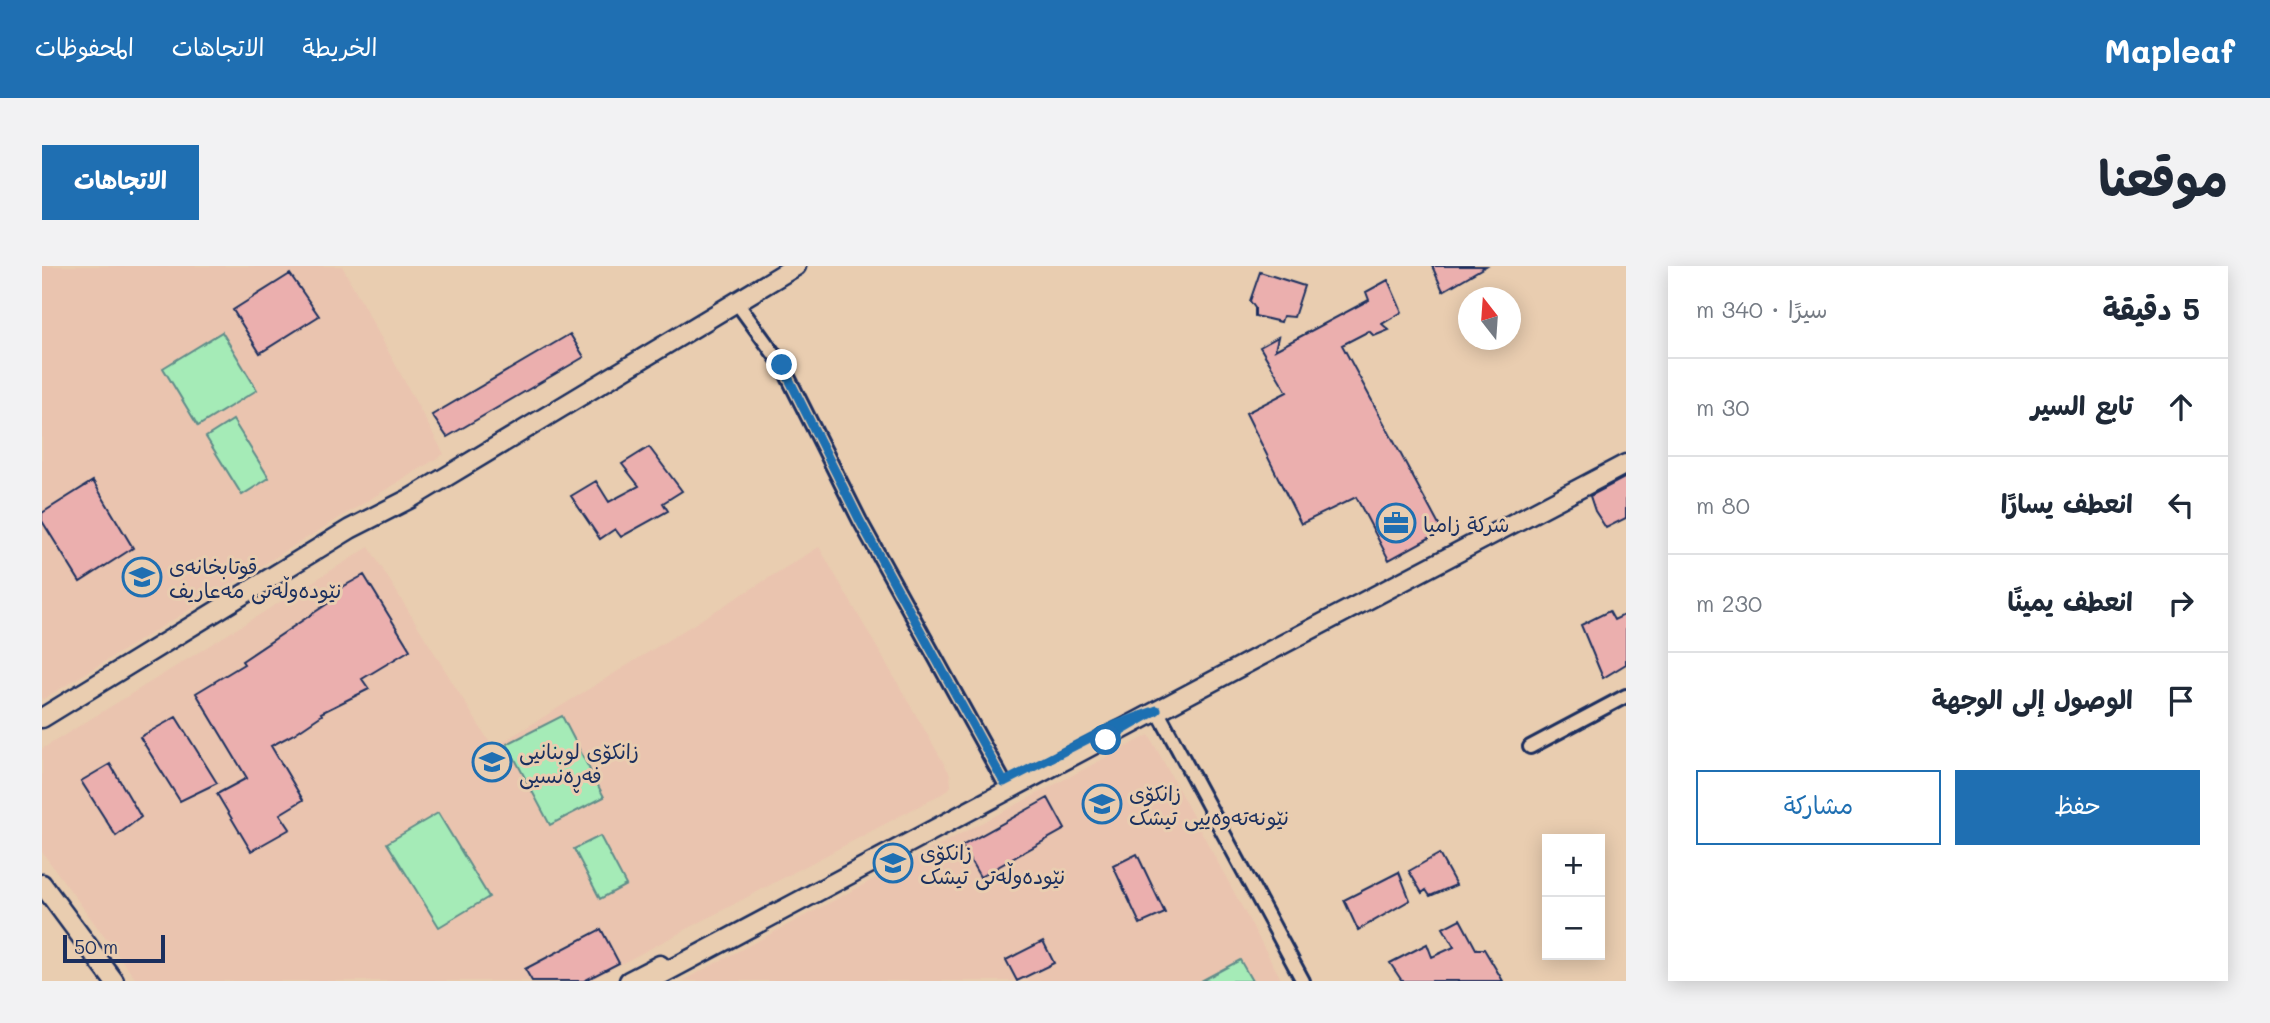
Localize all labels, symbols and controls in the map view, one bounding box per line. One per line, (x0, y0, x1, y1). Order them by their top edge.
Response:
text: Mapleaf (2104, 28, 2235, 71)
text: المحفوظات (35, 31, 134, 62)
text: الاتجاهات (172, 31, 265, 62)
text: الخريطة (303, 31, 377, 62)
button: الاتجاهات (42, 145, 199, 220)
text: موقعنا (2098, 145, 2228, 208)
north arrow (1458, 287, 1521, 350)
text: 5 دقيقة (2102, 288, 2200, 328)
text: سيرًا · 340 m (1696, 294, 1828, 324)
route end (766, 349, 797, 380)
text: تابع السير (2031, 388, 2133, 422)
icon: ahead (2162, 388, 2200, 426)
text: 30 m (1696, 392, 1749, 422)
text: انعطف يسارًا (2001, 486, 2133, 520)
icon: left (2162, 486, 2200, 524)
text: 80 m (1696, 490, 1750, 520)
office icon: شركة زاميا (1375, 502, 1417, 544)
place label: شركة زاميا (1423, 510, 1510, 537)
place label: قوتابخانەی نێودەوڵەتی مەعاریف (169, 552, 341, 605)
school or university icon: قوتابخانەی نێودەوڵەتی مەعاریف (121, 556, 163, 598)
text: انعطف يمينًا (2008, 584, 2133, 618)
icon: right (2162, 584, 2200, 622)
text: 230 m (1696, 588, 1762, 618)
text: الوصول إلى الوجهة (1931, 682, 2133, 716)
icon: arrive (2162, 682, 2200, 720)
route start (1090, 724, 1121, 755)
place label: زانکۆی لوبنانیی فەڕەنسیی (519, 737, 639, 793)
school or university icon: زانکۆی لوبنانیی فەڕەنسیی (471, 741, 513, 783)
button: مشاركة (1696, 770, 1941, 845)
button: حفظ (1955, 770, 2200, 845)
place label: زانکۆی نێونەتەوەییی تیشک (1129, 779, 1289, 832)
school or university icon: زانکۆی نێونەتەوەییی تیشک (1081, 783, 1123, 825)
map controls (1542, 834, 1605, 960)
button: + (1542, 834, 1605, 897)
place label: زانکۆی نێودەوڵەتی تیشک (920, 838, 1065, 891)
school or university icon: زانکۆی نێودەوڵەتی تیشک (872, 842, 914, 884)
button: − (1542, 897, 1605, 960)
scale bar (63, 932, 164, 964)
text: 50 m (74, 934, 118, 959)

